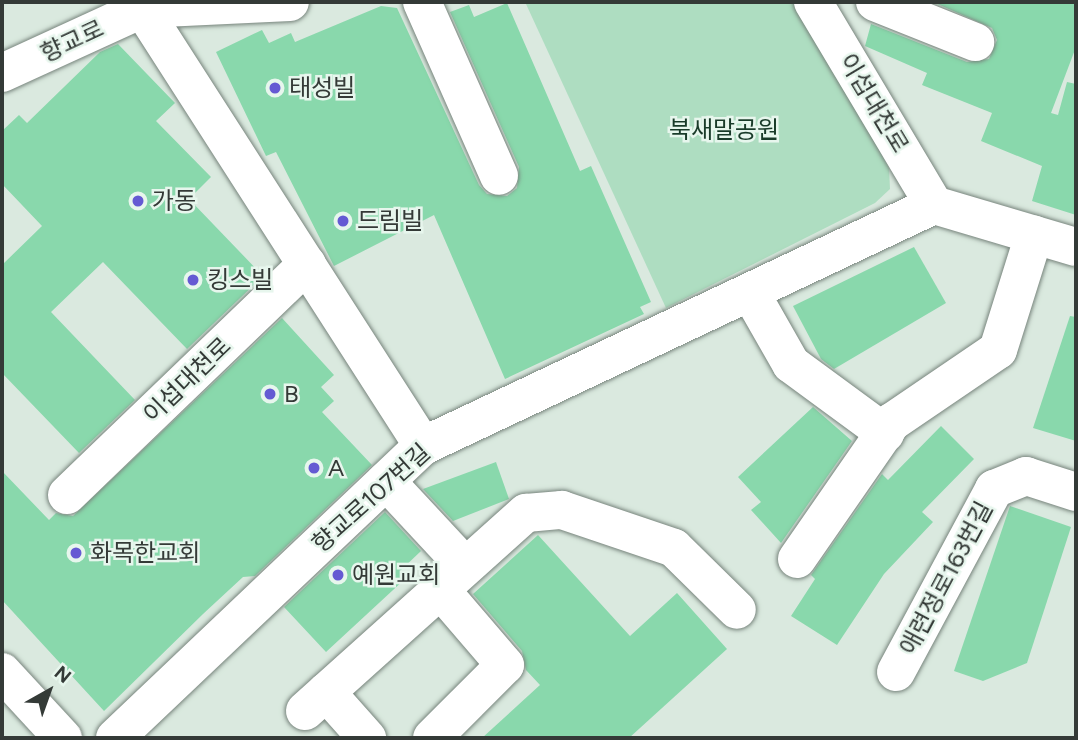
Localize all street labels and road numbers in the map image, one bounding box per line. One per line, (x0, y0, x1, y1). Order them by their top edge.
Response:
street label: 향교로 (36, 14, 108, 68)
street label: 이섭대천로 (833, 48, 915, 158)
street label: 이섭대천로 (137, 331, 237, 429)
street label: 향교로107번길 (306, 438, 436, 558)
street label: 애련정로163번길 (894, 497, 998, 659)

